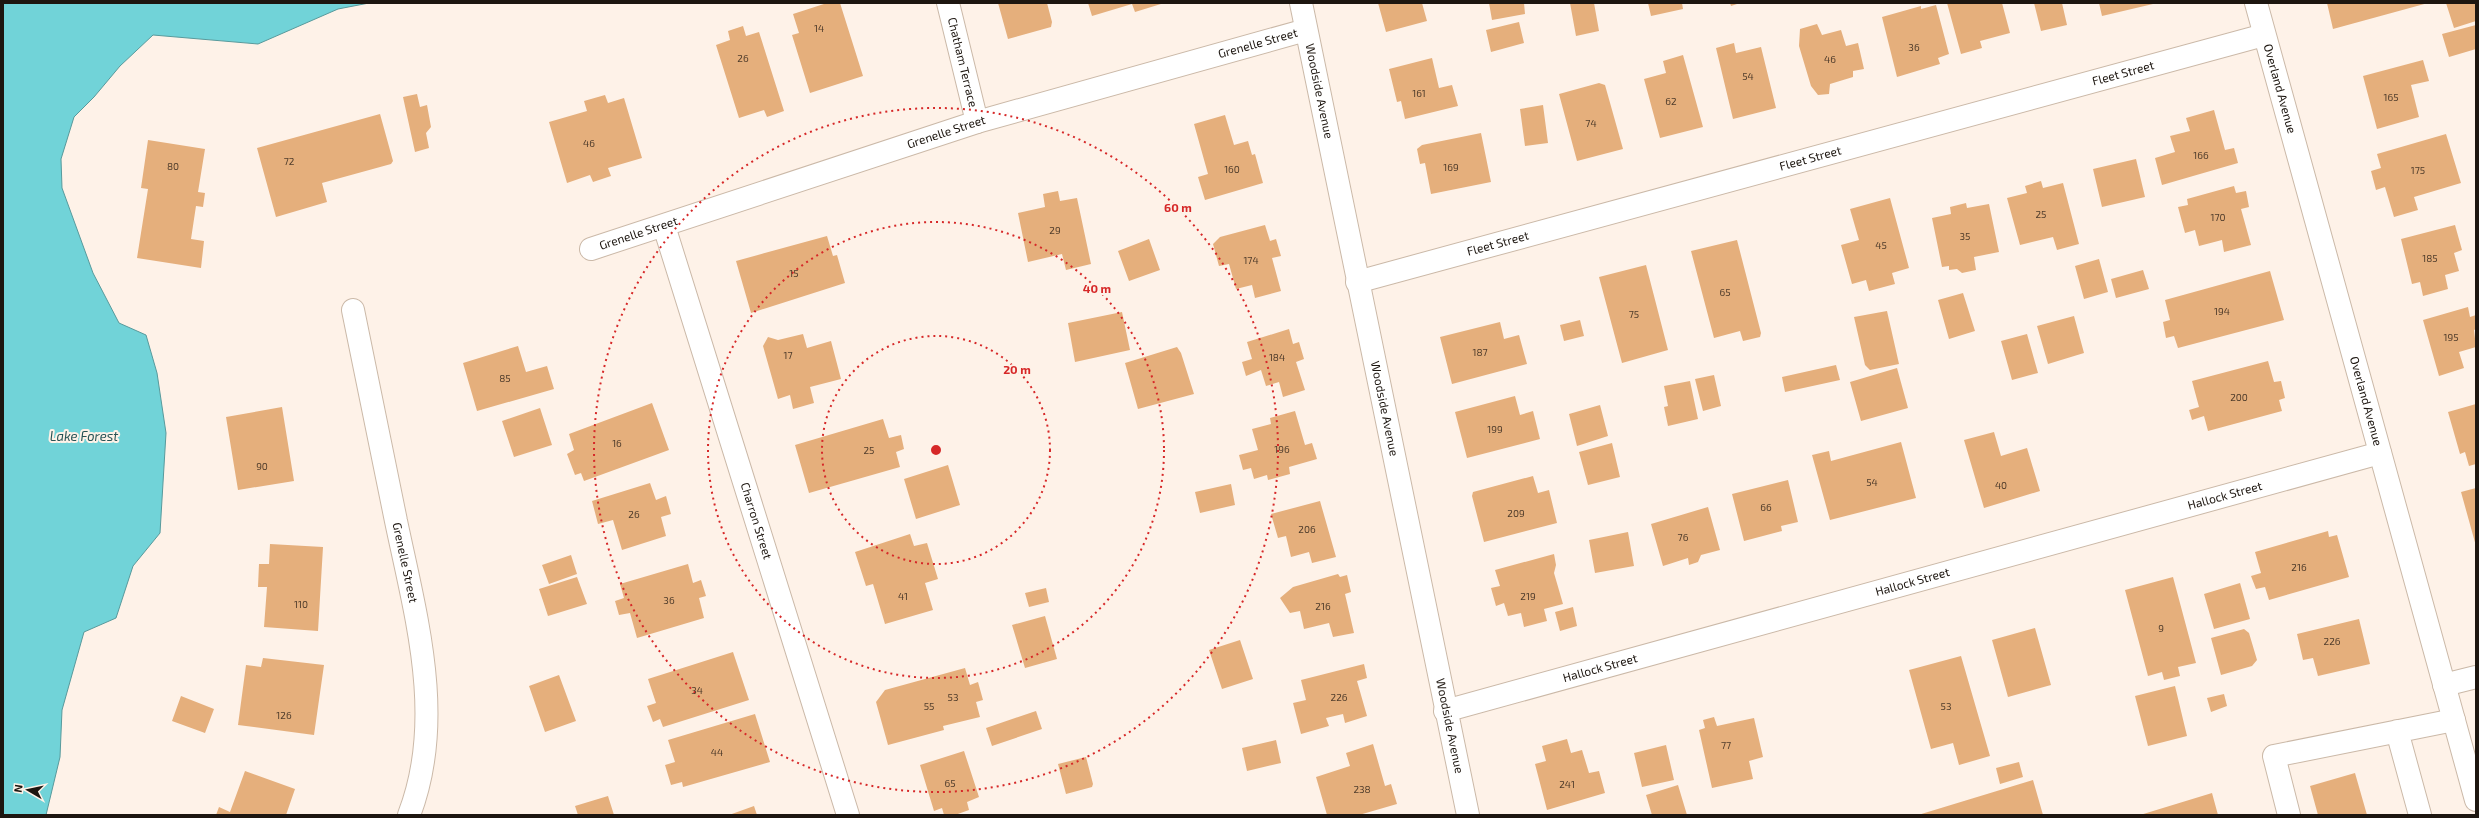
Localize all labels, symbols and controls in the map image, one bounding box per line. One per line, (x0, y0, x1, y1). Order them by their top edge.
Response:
street label: Chatham Terrace (946, 16, 981, 108)
house number: 14 (814, 22, 824, 34)
street label: Grenelle Street (1216, 25, 1299, 60)
house number: 36 (1908, 41, 1920, 53)
street label: Woodside Avenue (1304, 42, 1337, 140)
street label: Overland Avenue (2262, 42, 2300, 135)
house number: 26 (737, 52, 749, 64)
house number: 46 (1824, 53, 1836, 65)
street label: Fleet Street (2090, 57, 2156, 88)
house number: 54 (1742, 70, 1754, 82)
house number: 161 (1412, 87, 1426, 99)
house number: 165 (2383, 91, 2399, 103)
house number: 62 (1665, 95, 1677, 107)
street label: Grenelle Street (905, 112, 987, 151)
house number: 74 (1585, 117, 1597, 129)
house number: 46 (583, 137, 595, 149)
street label: Fleet Street (1778, 142, 1843, 173)
house number: 166 (2193, 149, 2209, 161)
house number: 72 (284, 155, 295, 167)
house number: 80 (167, 160, 179, 172)
house number: 169 (1443, 161, 1459, 173)
house number: 160 (1224, 163, 1240, 175)
house number: 175 (2411, 164, 2425, 176)
text: 60 m (1164, 200, 1192, 214)
house number: 25 (2036, 208, 2046, 220)
house number: 170 (2210, 211, 2226, 223)
street label: Grenelle Street (597, 213, 680, 252)
house number: 29 (1049, 224, 1061, 236)
street label: Fleet Street (1465, 227, 1531, 258)
house number: 35 (1960, 230, 1970, 242)
house number: 45 (1875, 239, 1887, 251)
house number: 185 (2422, 252, 2438, 264)
house number: 174 (1243, 254, 1259, 266)
house number: 15 (789, 267, 799, 279)
text: 40 m (1083, 281, 1111, 295)
house number: 65 (1719, 286, 1731, 298)
house number: 194 (2214, 305, 2230, 317)
house number: 75 (1629, 308, 1639, 320)
house number: 195 (2443, 331, 2459, 343)
house number: 187 (1472, 346, 1488, 358)
house number: 17 (783, 349, 793, 361)
house number: 184 (1269, 351, 1285, 363)
street label: Overland Avenue (2348, 354, 2386, 447)
street label: Woodside Avenue (1369, 359, 1402, 457)
text: 20 m (1003, 362, 1031, 376)
house number: 85 (499, 372, 511, 384)
house number: 200 (2230, 391, 2248, 403)
house number: 199 (1487, 423, 1503, 435)
water label: Lake Forest (50, 428, 118, 444)
house number: 16 (612, 437, 622, 449)
centre of rings (929, 443, 943, 457)
house number: 196 (1274, 443, 1290, 455)
house number: 25 (864, 444, 874, 456)
house number: 90 (256, 460, 268, 472)
house number: 54 (1866, 476, 1878, 488)
street label: Hallock Street (2186, 478, 2264, 512)
house number: 40 (1995, 479, 2007, 491)
street label: Charron Street (739, 480, 776, 561)
house number: 66 (1760, 501, 1772, 513)
house number: 209 (1507, 507, 1525, 519)
house number: 26 (628, 508, 640, 520)
street label: Grenelle Street (390, 521, 421, 604)
house number: 206 (1298, 523, 1316, 535)
house number: 76 (1678, 531, 1689, 543)
house number: 216 (2291, 561, 2307, 573)
street label: Hallock Street (1873, 564, 1951, 598)
house number: 41 (898, 590, 908, 602)
house number: 219 (1520, 590, 1536, 602)
house number: 36 (663, 594, 675, 606)
house number: 110 (294, 598, 308, 610)
house number: 216 (1315, 600, 1331, 612)
house number: 9 (2158, 622, 2164, 634)
house number: 226 (2324, 635, 2341, 647)
street label: Hallock Street (1561, 650, 1639, 684)
street label: Woodside Avenue (1434, 677, 1467, 774)
house number: 34 (691, 684, 703, 696)
house number: 53 (948, 691, 958, 703)
house number: 226 (1331, 691, 1348, 703)
house number: 55 (924, 700, 934, 712)
house number: 53 (1941, 700, 1951, 712)
house number: 126 (276, 709, 292, 721)
house number: 77 (1721, 739, 1731, 751)
house number: 44 (711, 746, 723, 758)
north arrow (8, 770, 48, 810)
house number: 65 (944, 777, 956, 789)
house number: 241 (1559, 778, 1575, 790)
text: N (11, 783, 25, 793)
house number: 238 (1353, 783, 1371, 795)

